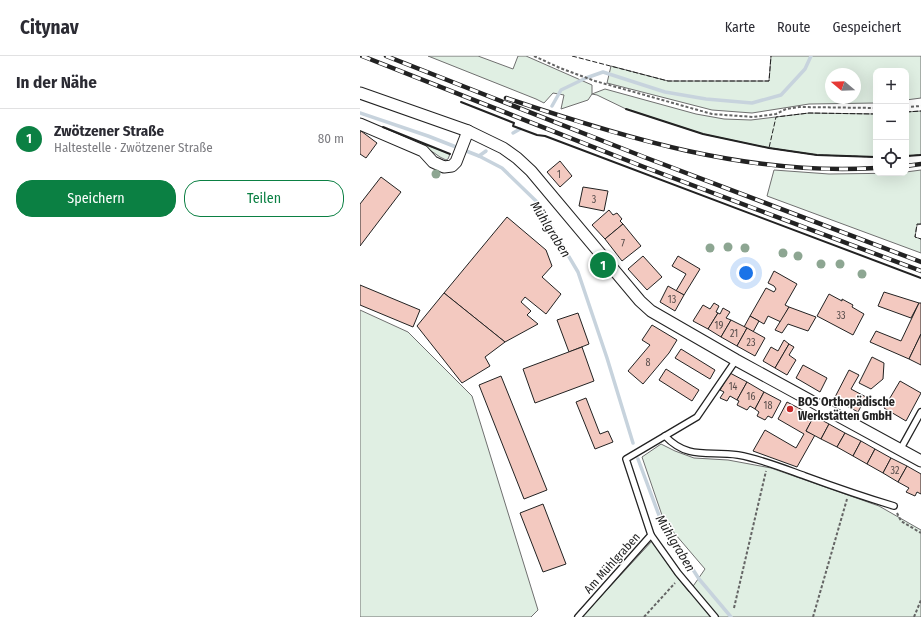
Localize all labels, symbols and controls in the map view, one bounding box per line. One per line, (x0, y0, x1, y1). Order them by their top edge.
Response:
text: Citynav (20, 16, 79, 39)
text: Karte (725, 19, 755, 36)
text: Route (777, 19, 810, 36)
text: Gespeichert (832, 19, 901, 36)
north arrow (825, 68, 861, 104)
map controls (873, 68, 909, 176)
button: + (873, 68, 909, 104)
text: In der Nähe (16, 72, 97, 93)
button: − (873, 104, 909, 140)
text: Zwötzener Straße (54, 122, 164, 140)
text: 1 (26, 131, 32, 146)
text: 80 m (318, 131, 344, 146)
text: Haltestelle · Zwötzener Straße (54, 140, 213, 155)
button: locate (873, 140, 909, 176)
house number: 1 (557, 169, 561, 181)
button: Speichern (16, 180, 176, 217)
button: Teilen (184, 180, 344, 217)
house number: 3 (592, 194, 597, 206)
water label: Mühlgraben (527, 198, 574, 260)
house number: 7 (621, 238, 625, 250)
pin: 1 (590, 250, 616, 280)
your location (736, 263, 756, 283)
house number: 13 (668, 294, 677, 306)
house number: 33 (836, 310, 846, 322)
house number: 19 (715, 320, 724, 332)
house number: 21 (730, 328, 738, 340)
house number: 23 (747, 337, 756, 349)
house number: 8 (646, 357, 651, 369)
house number: 14 (729, 381, 738, 393)
house number: 16 (747, 391, 755, 403)
place label: BOS Orthopädische Werkstätten GmbH (798, 395, 895, 423)
house number: 18 (764, 400, 772, 412)
marker: BOS Orthopädische Werkstätten GmbH (785, 404, 795, 414)
house number: 32 (891, 465, 900, 477)
water label: Mühlgraben (653, 512, 698, 575)
street label: Am Mühlgraben (581, 530, 643, 596)

